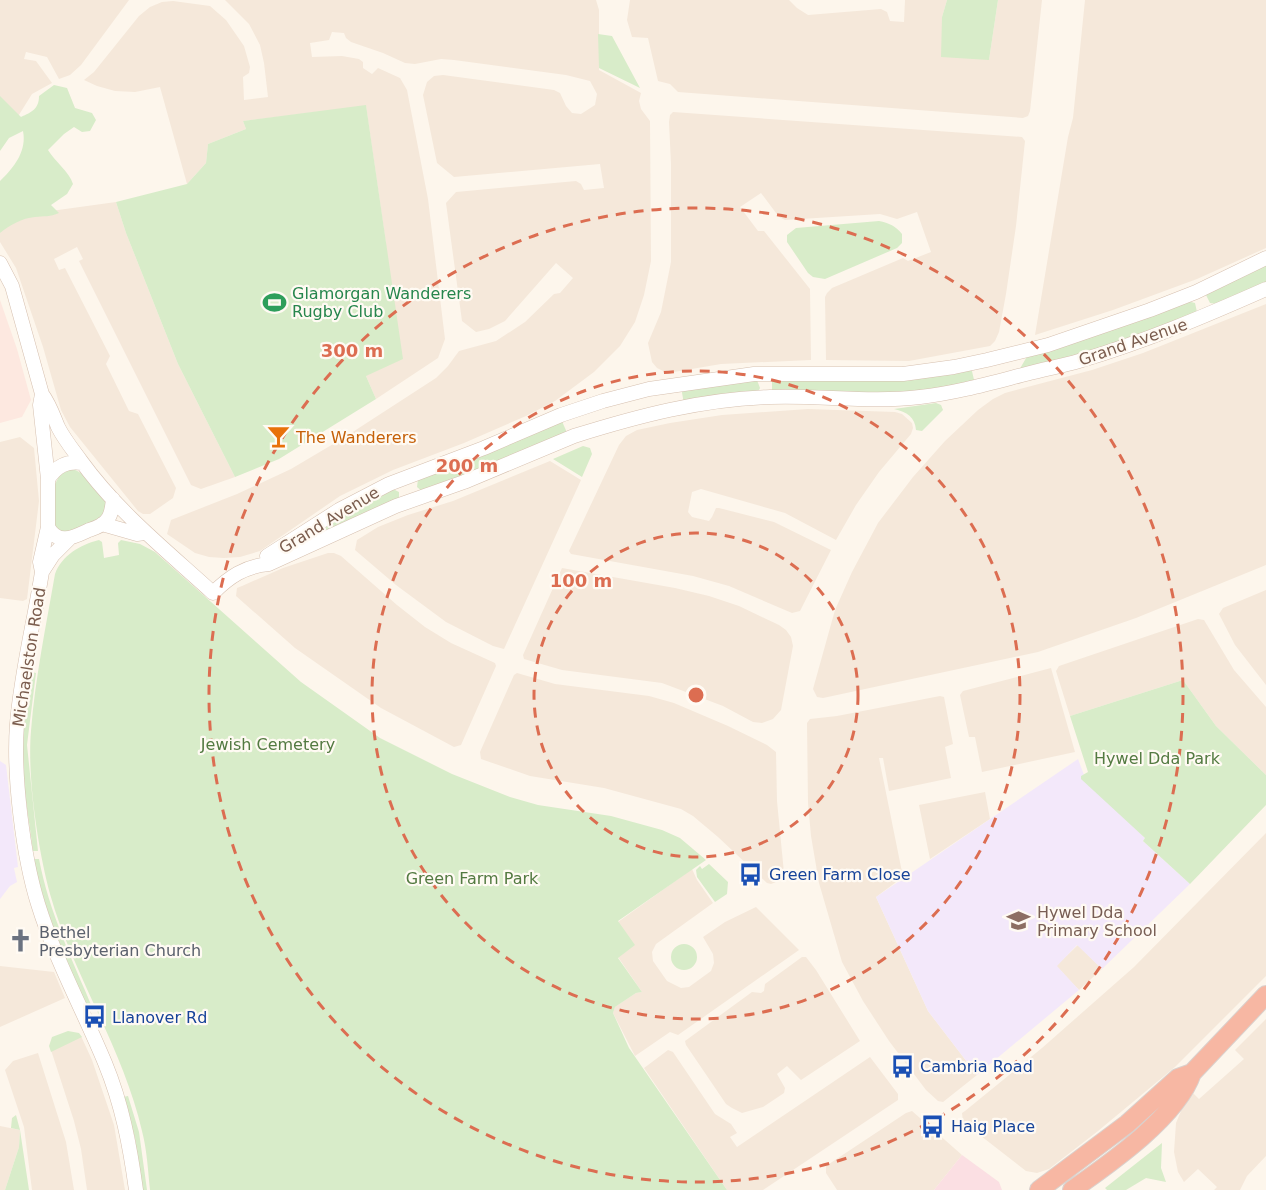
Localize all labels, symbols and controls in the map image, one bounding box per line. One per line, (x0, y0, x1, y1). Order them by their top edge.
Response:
place label: Glamorgan Wanderers Rugby Club (292, 284, 471, 321)
sports icon: Glamorgan Wanderers Rugby Club (261, 289, 287, 315)
street label: Grand Avenue (1076, 315, 1190, 369)
text: 300 m (321, 340, 383, 361)
bar icon: The Wanderers (265, 424, 291, 450)
place label: The Wanderers (295, 428, 417, 447)
text: 200 m (436, 455, 498, 476)
street label: Grand Avenue (275, 483, 383, 557)
text: 100 m (550, 570, 612, 591)
street label: Michaelston Road (9, 586, 49, 728)
centre of rings (686, 685, 706, 705)
park label: Jewish Cemetery (200, 735, 335, 754)
park label: Hywel Dda Park (1094, 749, 1221, 768)
bus stop icon: Green Farm Close (738, 861, 764, 887)
place label: Green Farm Close (769, 865, 911, 884)
park label: Green Farm Park (406, 869, 539, 888)
place label: Hywel Dda Primary School (1037, 903, 1157, 940)
school or university icon: Hywel Dda Primary School (1006, 908, 1032, 934)
place label: Bethel Presbyterian Church (39, 923, 201, 960)
church icon: Bethel Presbyterian Church (8, 928, 34, 954)
bus stop icon: Llanover Rd (81, 1004, 107, 1030)
place label: Llanover Rd (112, 1008, 207, 1027)
bus stop icon: Cambria Road (889, 1053, 915, 1079)
place label: Cambria Road (920, 1057, 1033, 1076)
bus stop icon: Haig Place (920, 1113, 946, 1139)
place label: Haig Place (951, 1117, 1035, 1136)

